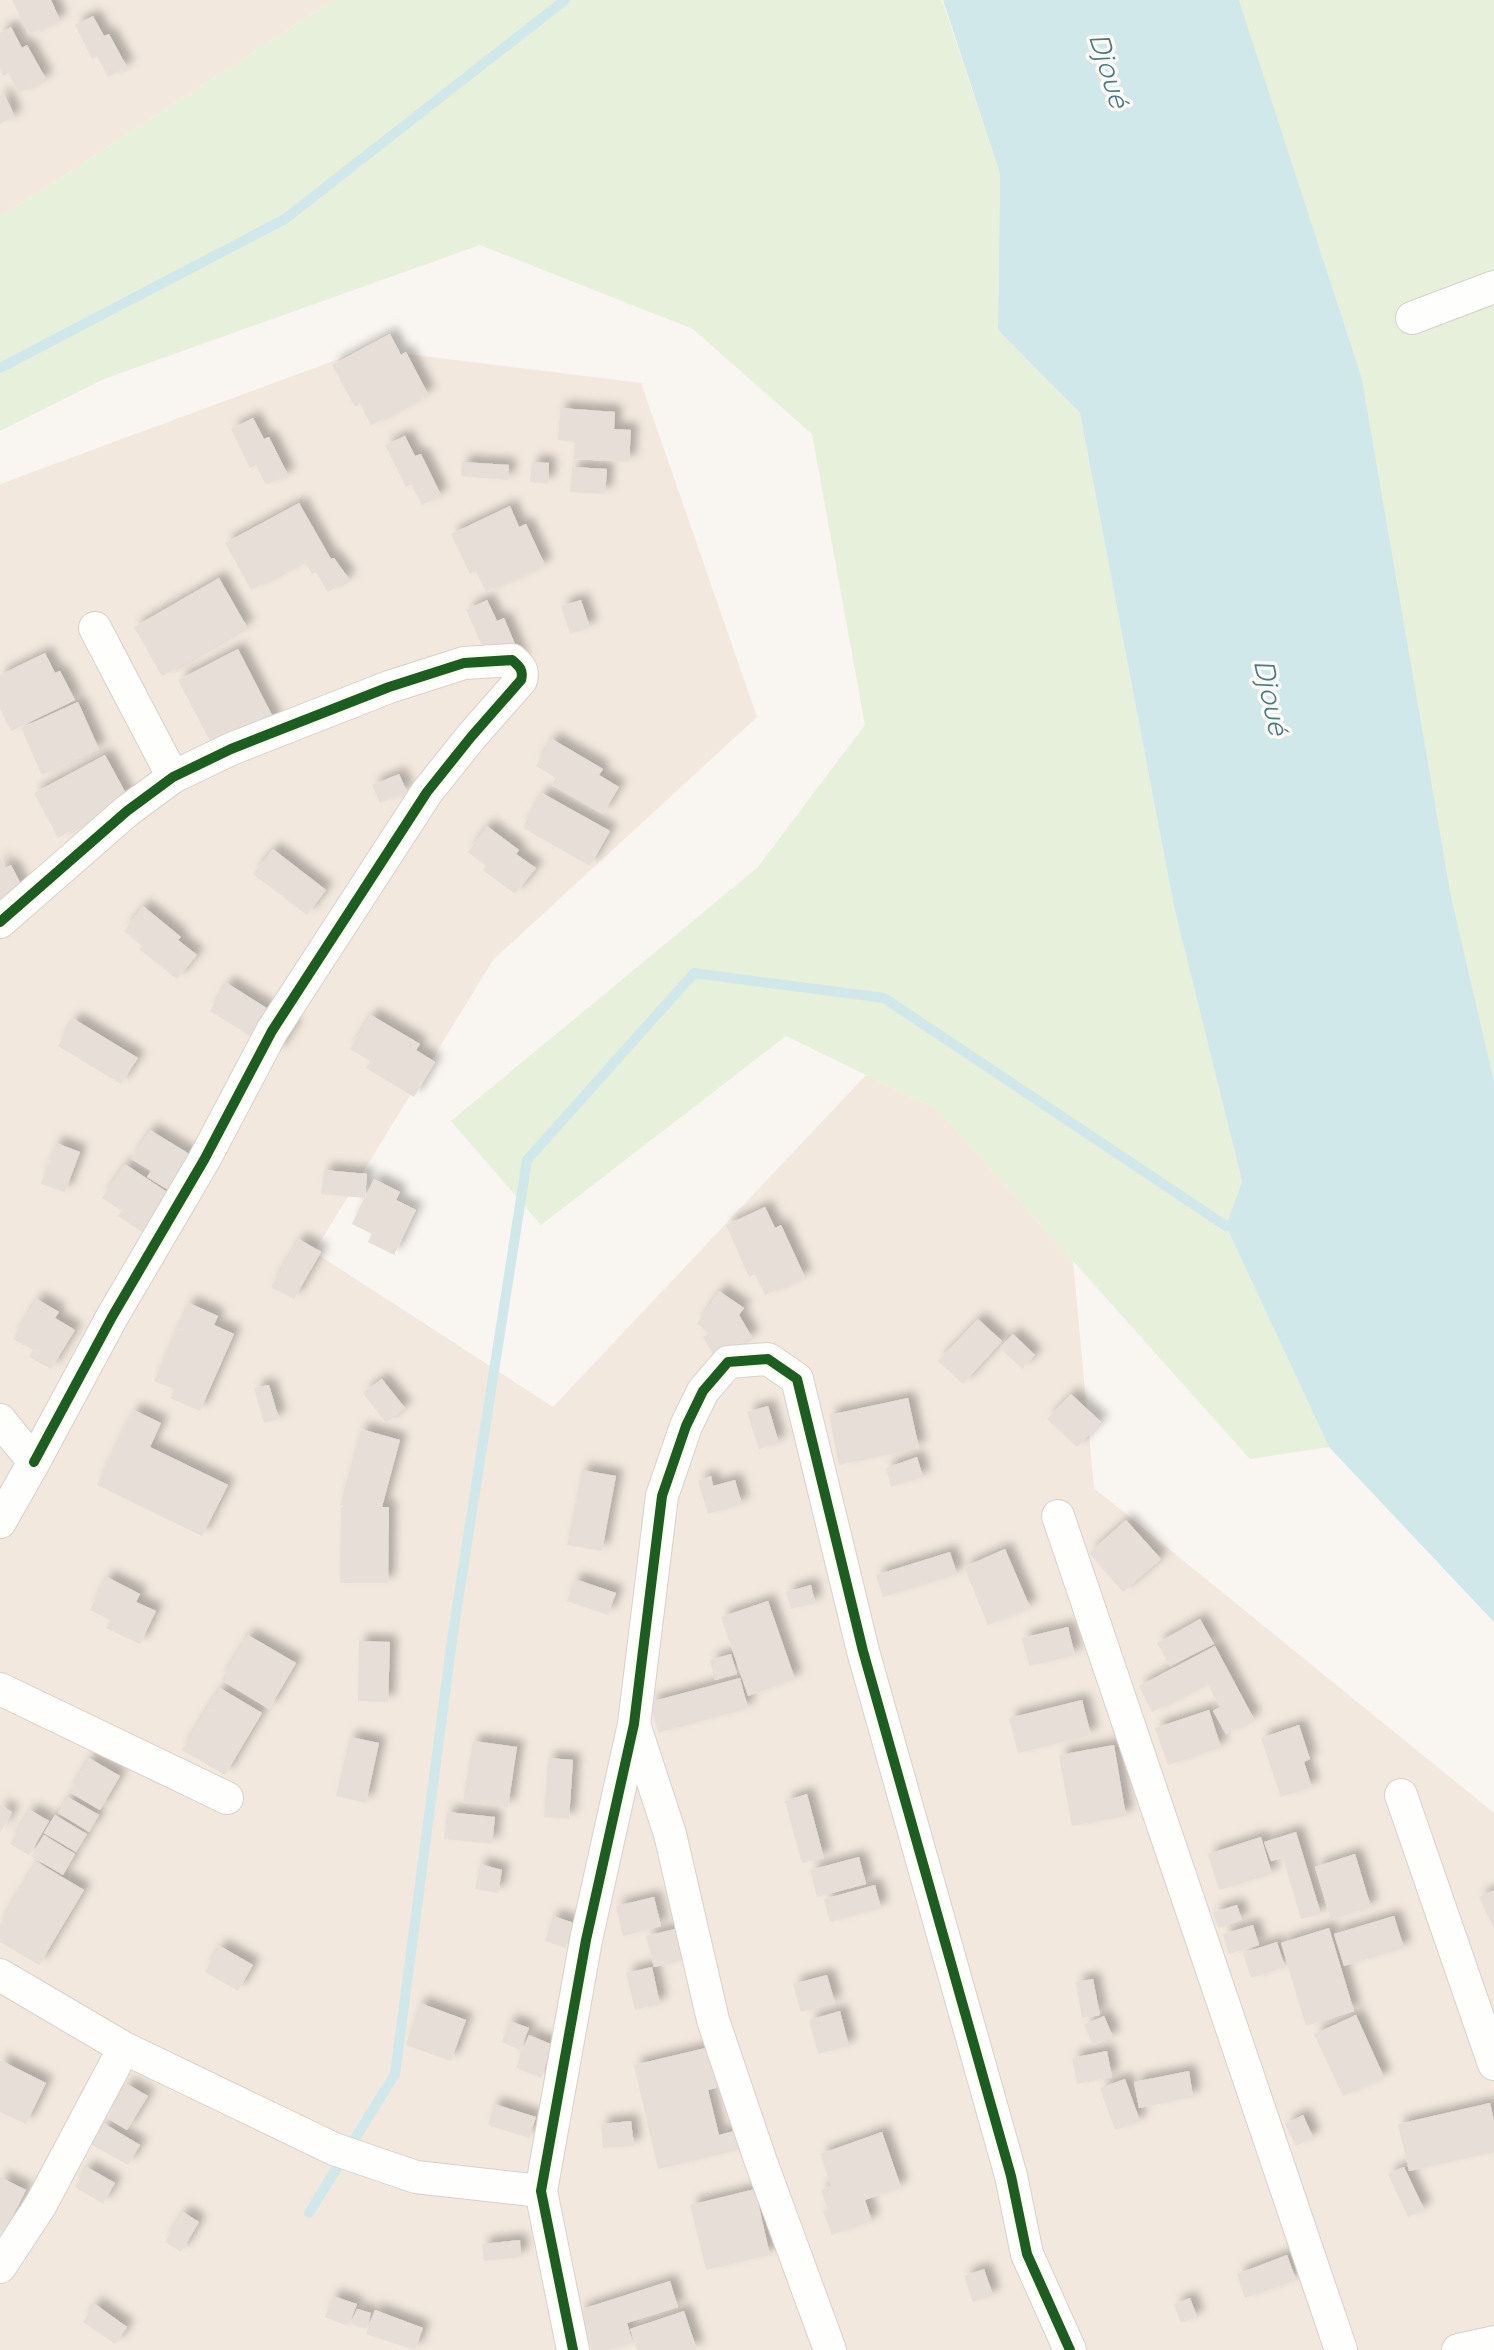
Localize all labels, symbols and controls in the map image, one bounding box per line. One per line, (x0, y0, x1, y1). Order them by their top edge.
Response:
water label: Djoué (1082, 28, 1138, 113)
water label: Djoué (1247, 656, 1297, 739)

